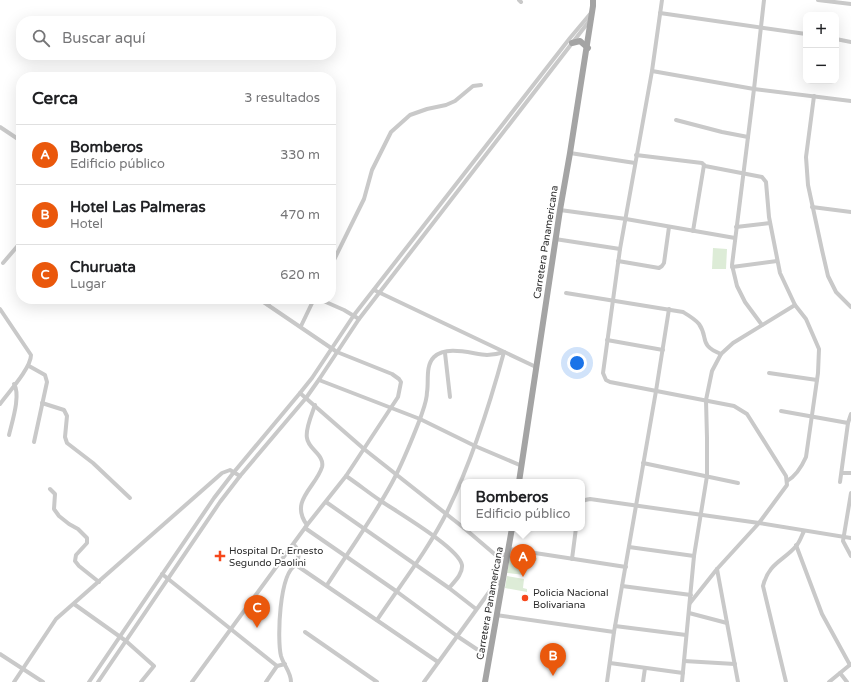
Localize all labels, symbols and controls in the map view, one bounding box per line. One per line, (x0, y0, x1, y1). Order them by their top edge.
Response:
map controls (803, 12, 839, 84)
button: + (803, 12, 839, 48)
search box (16, 16, 336, 60)
icon: search (30, 27, 52, 49)
text: Buscar aquí (62, 29, 145, 47)
button: − (803, 48, 839, 84)
text: Cerca (32, 88, 78, 109)
text: 3 resultados (244, 90, 320, 106)
text: Bomberos (70, 138, 143, 156)
text: A (40, 147, 50, 163)
text: 330 m (280, 147, 320, 163)
text: Edificio público (70, 156, 165, 172)
street label: Carretera Panamericana (531, 185, 561, 300)
text: Hotel Las Palmeras (70, 198, 206, 216)
text: B (40, 207, 50, 223)
text: 470 m (280, 207, 320, 223)
text: Hotel (70, 216, 103, 232)
text: Churuata (70, 258, 136, 276)
text: C (40, 267, 50, 283)
text: 620 m (280, 267, 320, 283)
text: Lugar (70, 276, 106, 292)
your location (567, 353, 587, 373)
popup (461, 479, 585, 531)
text: Bomberos (476, 488, 549, 506)
text: Edificio público (476, 506, 570, 522)
pin: A (510, 544, 536, 577)
place label: Hospital Dr. Ernesto Segundo Paolini (229, 545, 323, 569)
street label: Carretera Panamericana (474, 546, 506, 661)
marker: Hospital Dr. Ernesto Segundo Paolini (214, 550, 226, 562)
place label: Policia Nacional Bolivariana (533, 587, 608, 611)
marker: Policia Nacional Bolivariana (520, 593, 530, 603)
pin: C (244, 595, 270, 628)
pin: B (540, 643, 566, 676)

